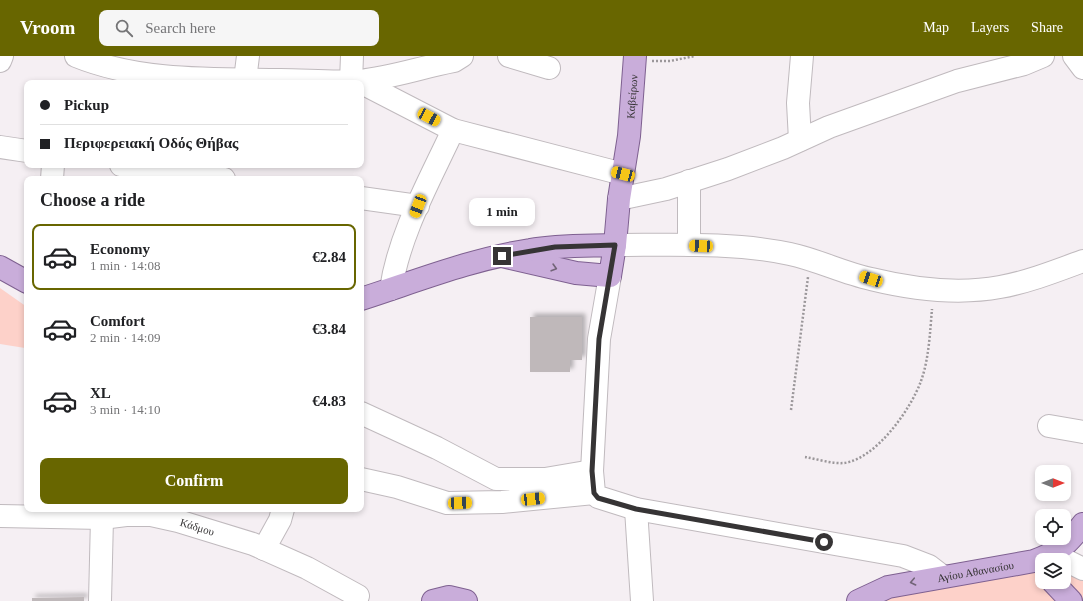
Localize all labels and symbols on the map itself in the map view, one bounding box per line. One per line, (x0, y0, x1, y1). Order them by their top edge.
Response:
street label: Καβείρων (624, 74, 640, 119)
car (416, 106, 442, 128)
car (610, 165, 636, 183)
car (408, 193, 428, 219)
callout: 1 min (469, 198, 535, 226)
car (689, 239, 713, 253)
route end (493, 247, 511, 265)
one-way arrow (550, 263, 557, 272)
car (858, 270, 884, 288)
north arrow (1035, 465, 1071, 501)
car (520, 492, 546, 506)
car (448, 497, 472, 509)
street label: Κάδμου (179, 516, 216, 538)
route start (815, 533, 833, 551)
street label: Αγίου Αθανασίου (936, 559, 1015, 584)
one-way arrow (909, 578, 916, 586)

